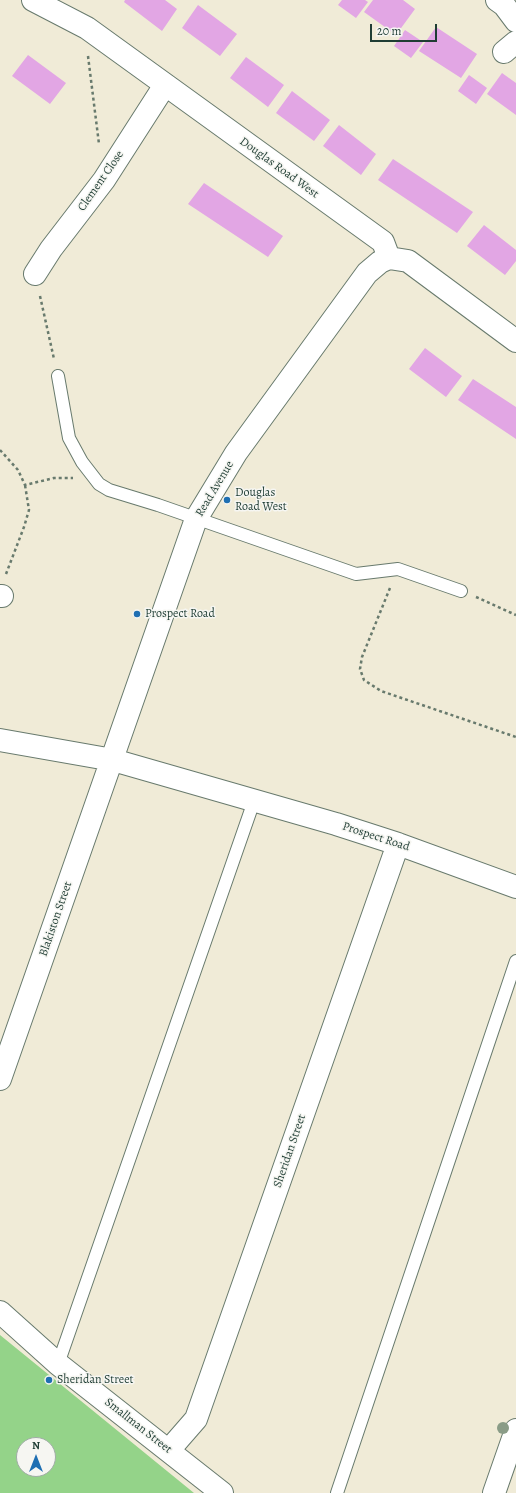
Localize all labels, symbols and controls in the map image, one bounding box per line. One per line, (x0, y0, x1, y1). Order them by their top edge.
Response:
scale bar (372, 16, 439, 42)
text: 20 m (377, 23, 401, 39)
street label: Douglas Road West (237, 134, 321, 202)
street label: Clement Close (75, 148, 127, 214)
street label: Read Avenue (193, 459, 237, 519)
place label: Douglas Road West (235, 486, 287, 514)
marker: Douglas Road West (222, 495, 232, 505)
place label: Prospect Road (145, 607, 215, 621)
marker: Prospect Road (132, 609, 142, 619)
street label: Prospect Road (341, 819, 411, 855)
street label: Blakiston Street (36, 880, 76, 958)
street label: Sheridan Street (271, 1112, 309, 1190)
place label: Sheridan Street (57, 1373, 133, 1387)
marker: Sheridan Street (44, 1375, 54, 1385)
street label: Smallman Street (101, 1395, 175, 1457)
north arrow (16, 1437, 56, 1477)
text: N (32, 1438, 40, 1453)

